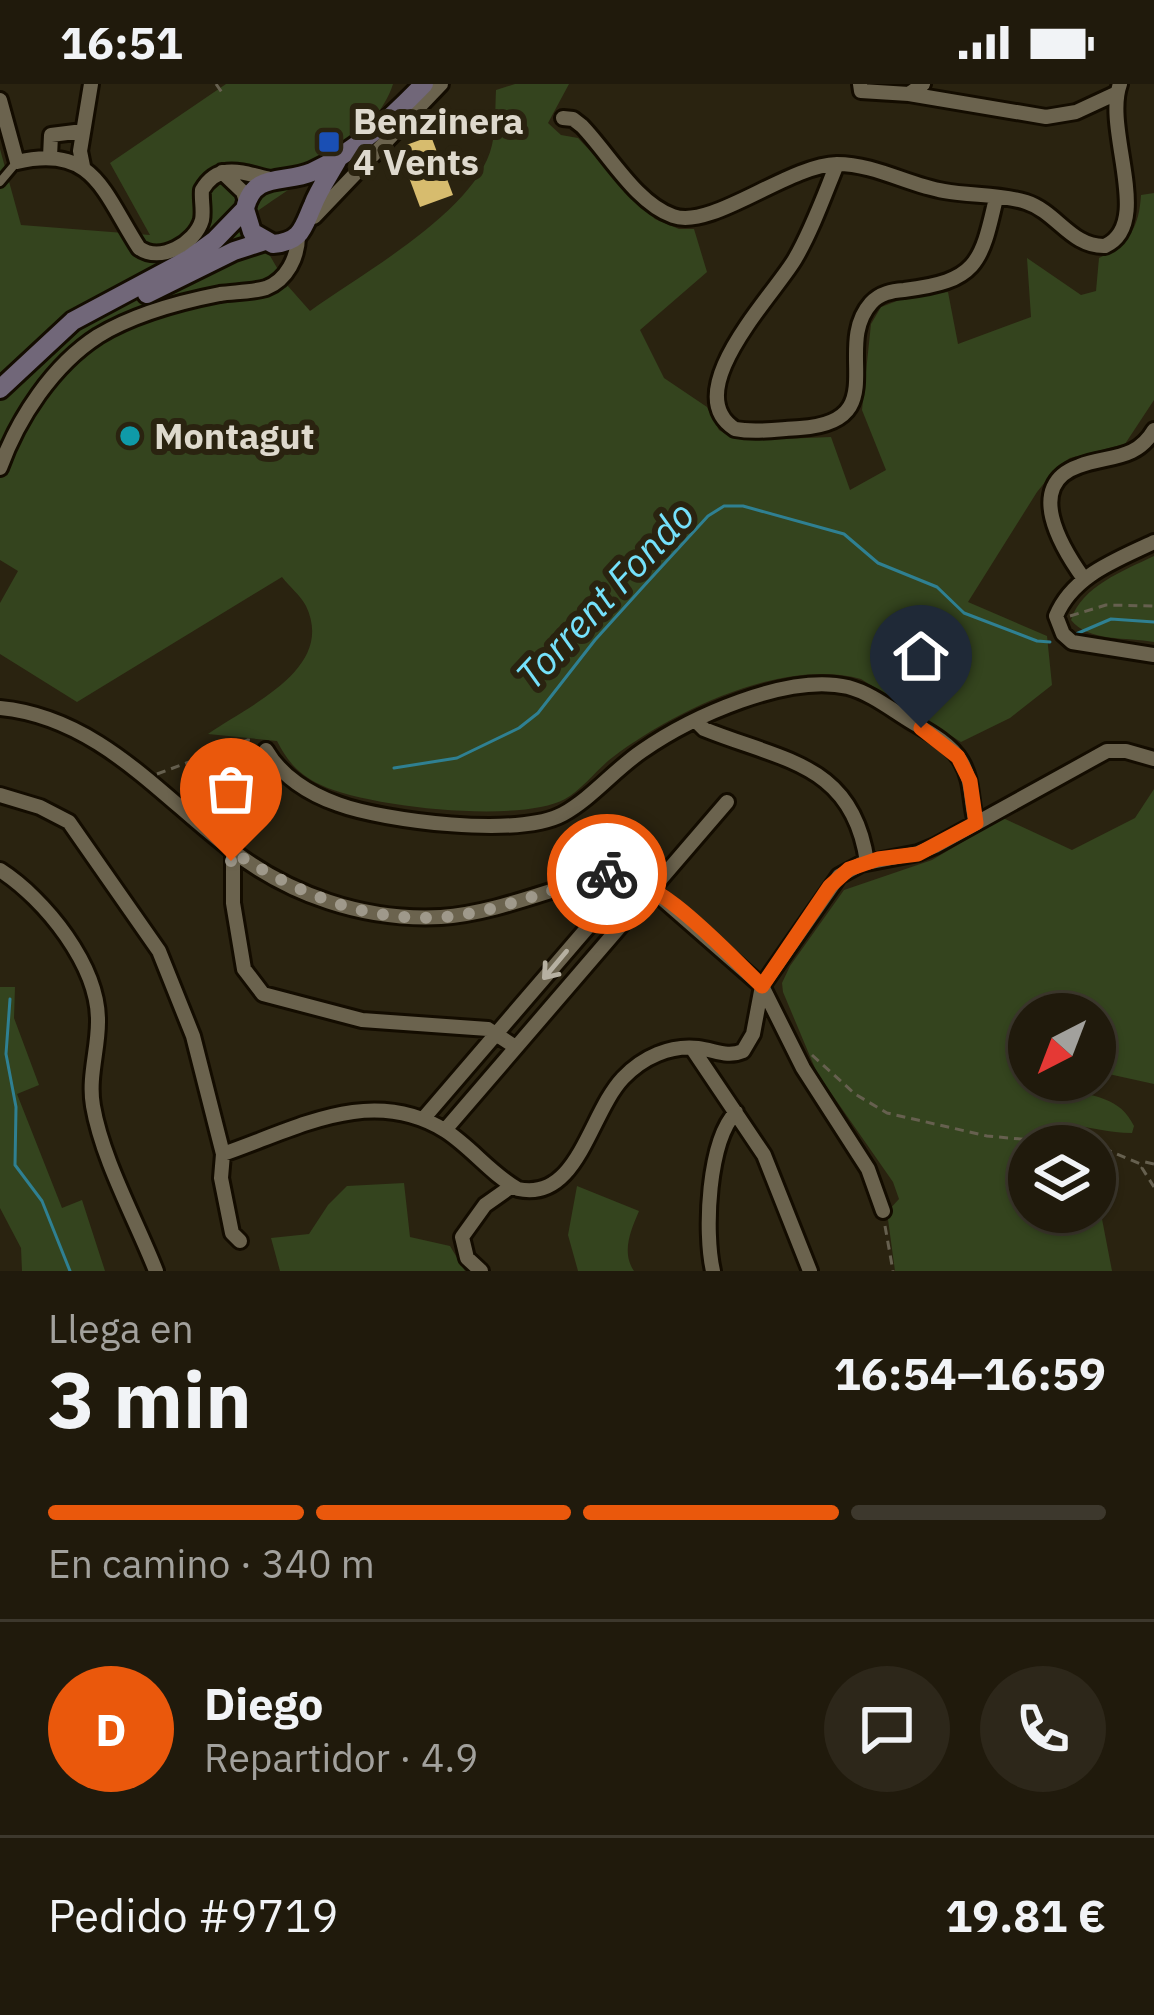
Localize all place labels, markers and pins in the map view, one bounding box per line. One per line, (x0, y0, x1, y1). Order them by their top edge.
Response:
place label: Benzinera 4 Vents (353, 97, 524, 185)
marker: Benzinera 4 Vents (316, 129, 342, 155)
place label: Montagut (154, 412, 315, 459)
marker: Montagut (117, 423, 143, 449)
pin (870, 605, 972, 728)
pin (180, 738, 282, 861)

